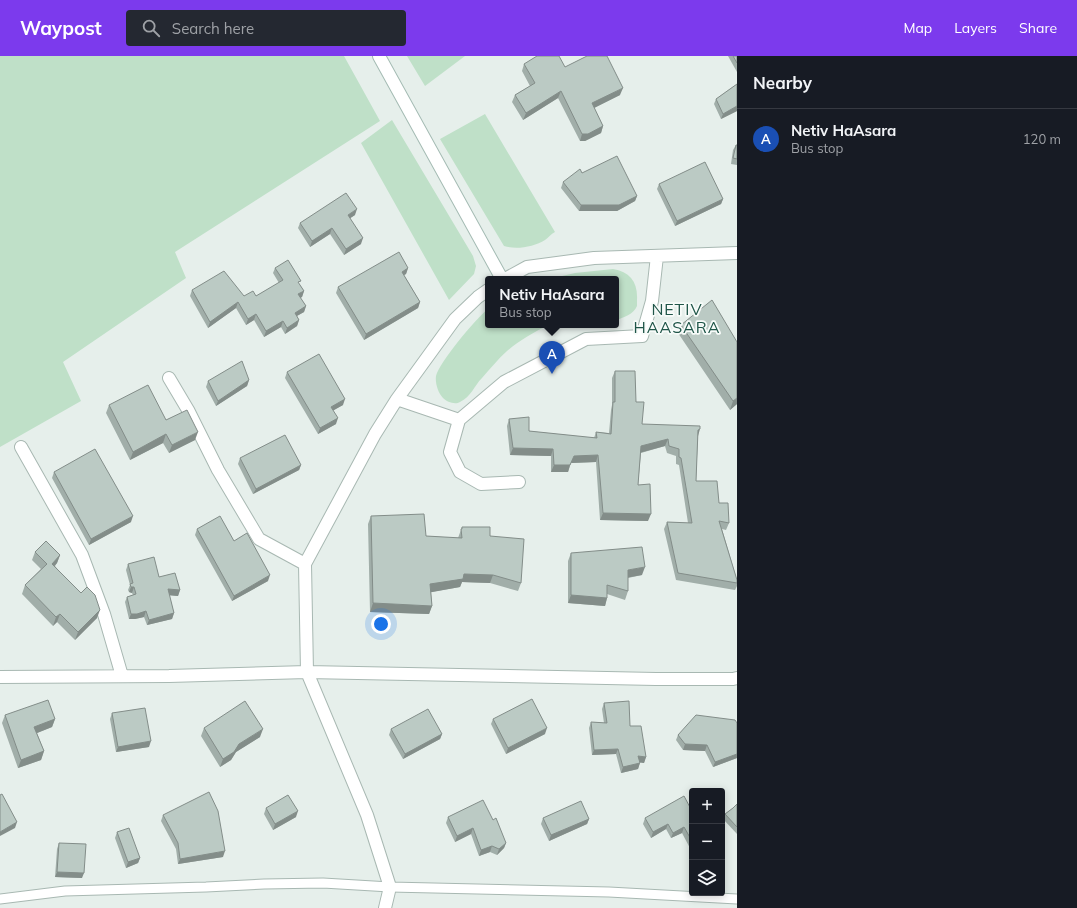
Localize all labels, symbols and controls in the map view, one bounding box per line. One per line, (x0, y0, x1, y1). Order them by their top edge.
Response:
search box (126, 10, 406, 46)
text: Waypost (20, 16, 102, 40)
icon: search (140, 17, 162, 39)
text: Search here (172, 19, 254, 38)
text: Map (903, 19, 932, 37)
text: Layers (954, 19, 997, 37)
text: Share (1019, 19, 1057, 37)
text: Nearby (753, 72, 812, 93)
text: Netiv HaAsara (791, 121, 896, 140)
text: A (761, 131, 771, 147)
text: 120 m (1023, 131, 1061, 147)
text: Bus stop (791, 140, 843, 156)
popup (485, 276, 619, 328)
text: Netiv HaAsara (499, 285, 605, 304)
district label: NETIV HAASARA (633, 299, 721, 337)
text: Bus stop (499, 304, 552, 320)
pin: A (539, 341, 565, 374)
your location (371, 614, 391, 634)
map controls (689, 788, 725, 896)
button: + (689, 788, 725, 824)
button: − (689, 824, 725, 860)
button: layers (689, 860, 725, 896)

